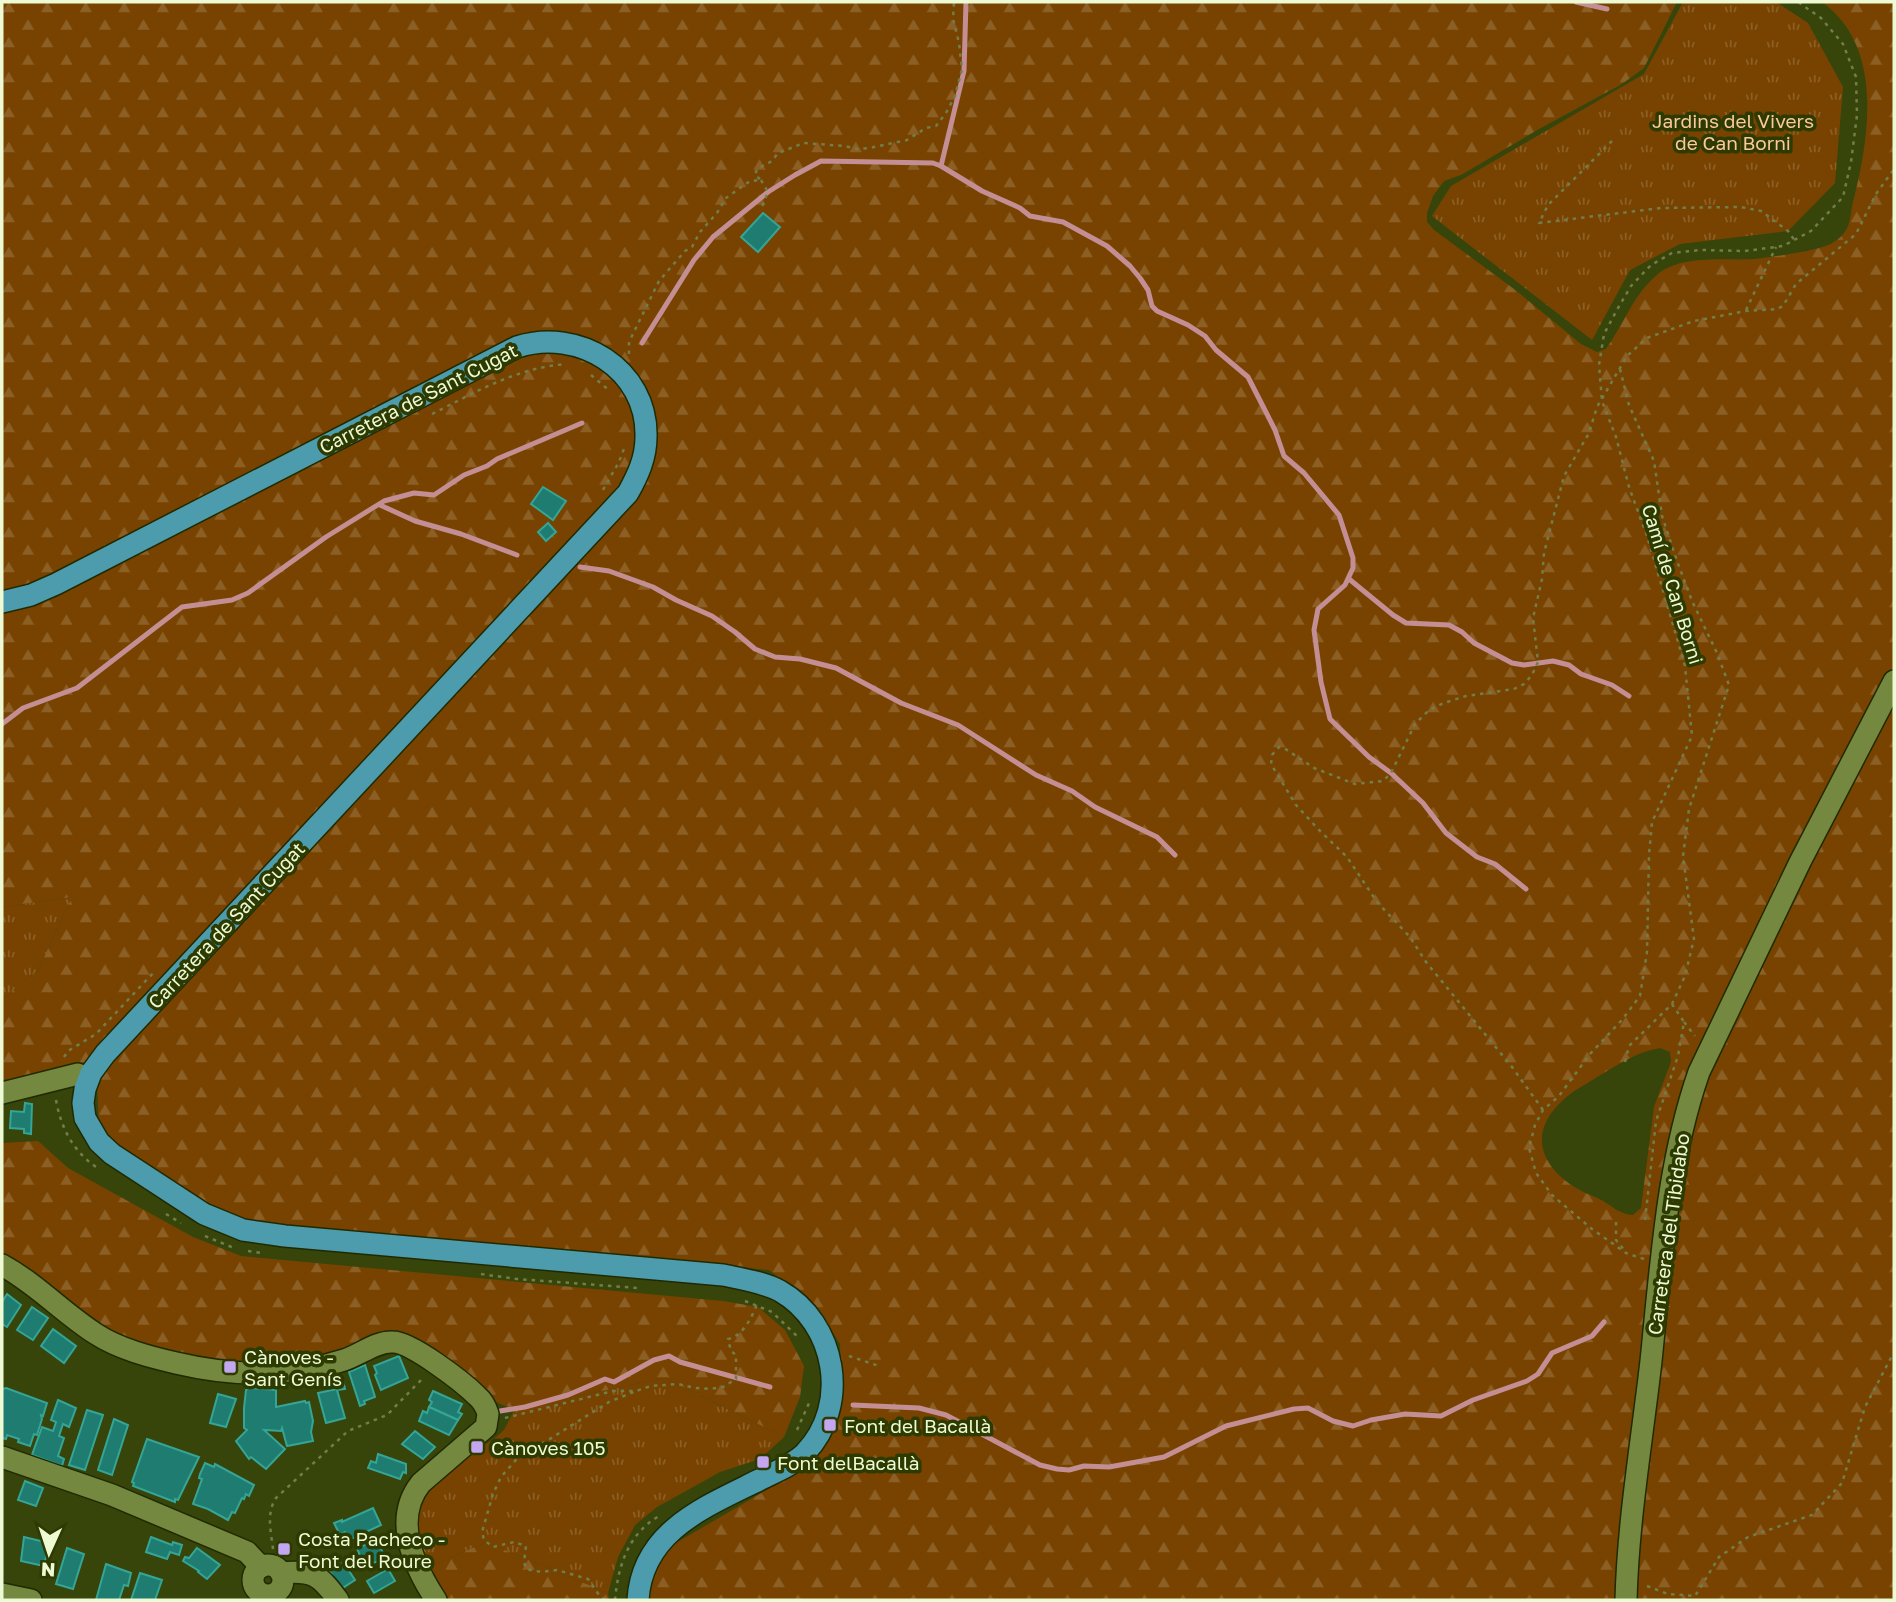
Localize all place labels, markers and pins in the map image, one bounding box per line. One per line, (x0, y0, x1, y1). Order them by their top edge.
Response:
place label: Cànoves - Sant Genís (244, 1345, 342, 1390)
marker: Cànoves - Sant Genís (222, 1359, 238, 1375)
place label: Font del Bacallà (844, 1414, 991, 1437)
marker: Font del Bacallà (822, 1417, 838, 1433)
place label: Cànoves 105 (491, 1436, 605, 1459)
marker: Cànoves 105 (469, 1439, 485, 1455)
place label: Font delBacallà (777, 1451, 920, 1474)
marker: Font delBacallà (755, 1454, 771, 1470)
place label: Costa Pacheco - Font del Roure (298, 1527, 445, 1572)
marker: Costa Pacheco - Font del Roure (276, 1541, 292, 1557)

